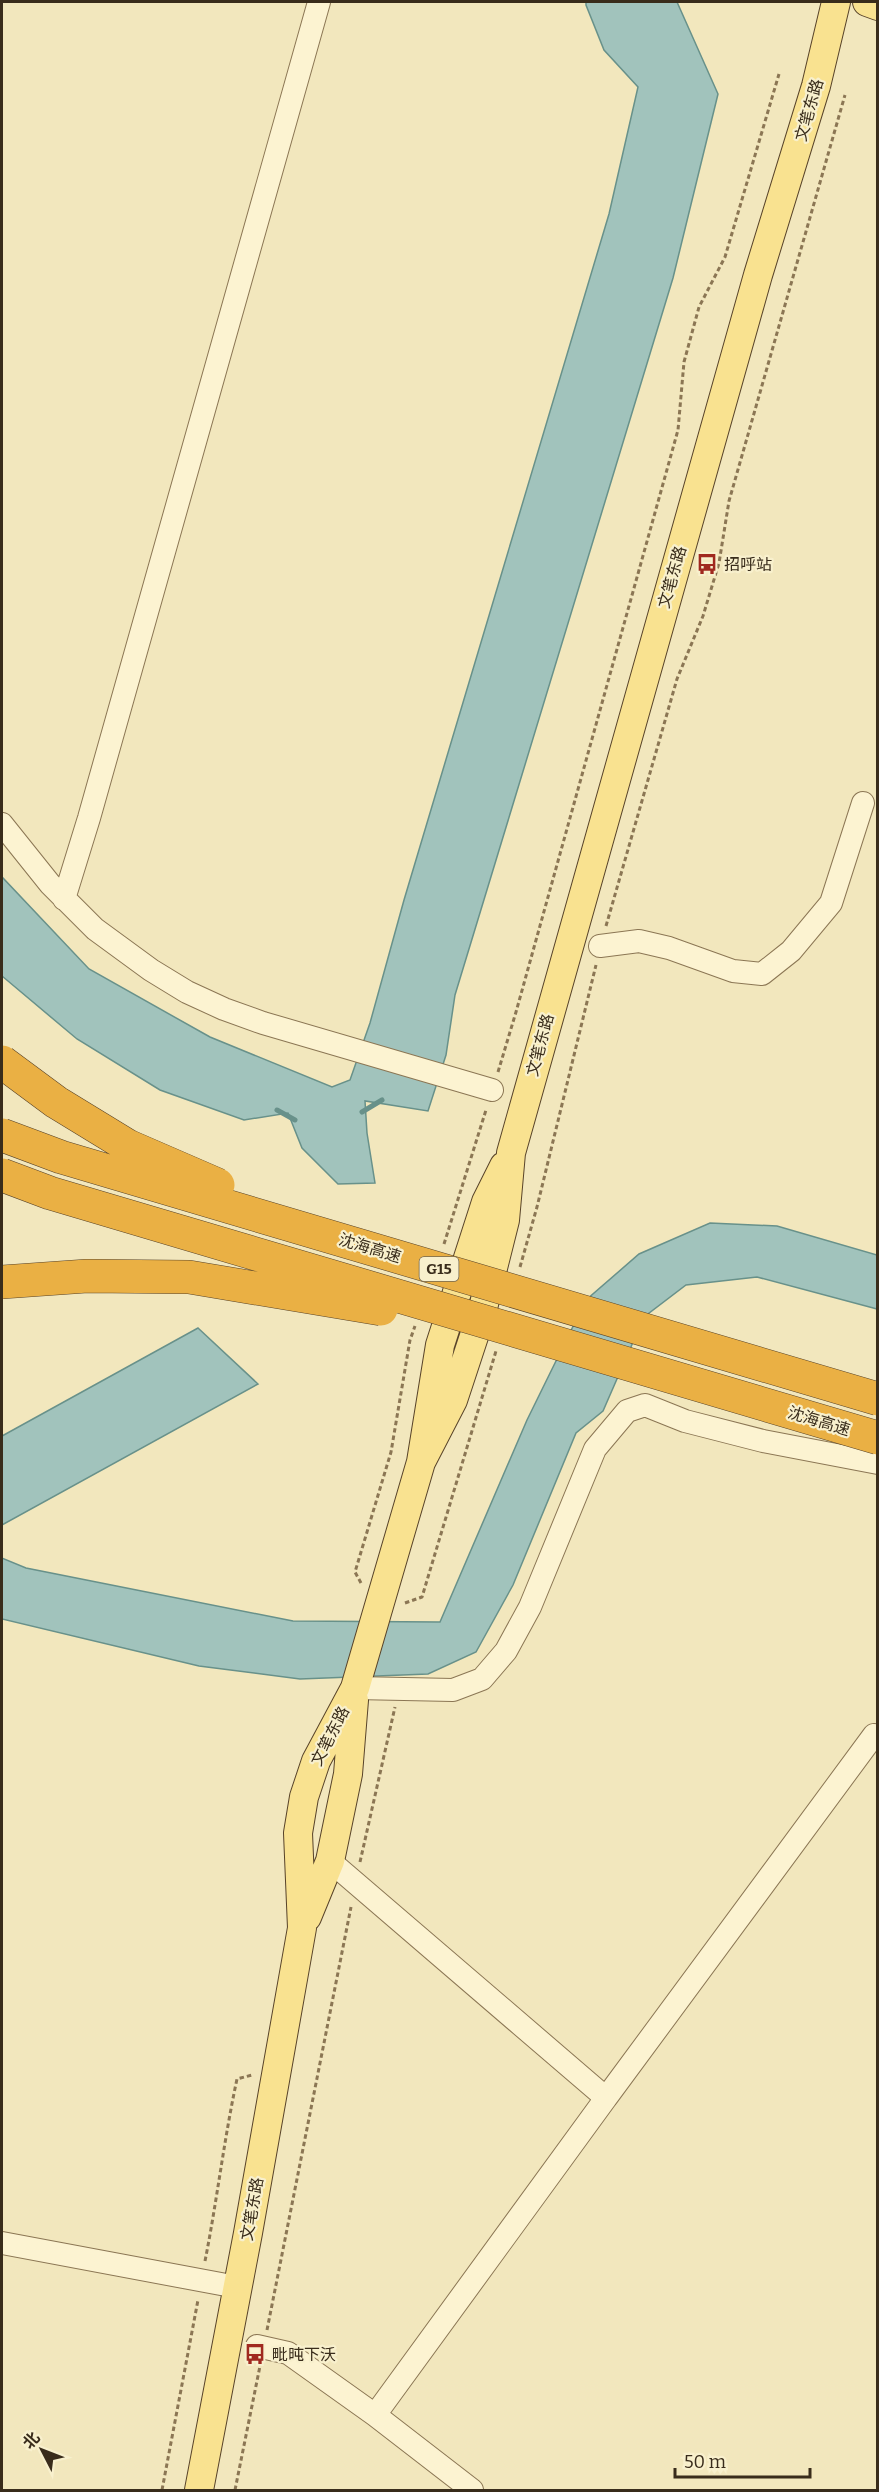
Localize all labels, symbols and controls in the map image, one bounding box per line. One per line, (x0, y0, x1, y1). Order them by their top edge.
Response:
street label: 文笔东路 (791, 77, 827, 143)
street label: 文笔东路 (654, 544, 690, 610)
bus stop icon: 招呼站 (695, 552, 719, 576)
place label: 招呼站 (724, 555, 772, 574)
street label: 文笔东路 (523, 1012, 557, 1078)
street label: 沈海高速 (337, 1230, 403, 1266)
road number: G15 (420, 1257, 458, 1281)
street label: 沈海高速 (786, 1403, 852, 1439)
street label: 文笔东路 (307, 1703, 353, 1769)
street label: 文笔东路 (237, 2176, 267, 2242)
bus stop icon: 毗旽下沃 (243, 2342, 267, 2366)
place label: 毗旽下沃 (272, 2345, 336, 2364)
north arrow (12, 2420, 72, 2480)
text: 北 (19, 2428, 44, 2453)
scale bar (675, 2441, 810, 2479)
text: 50 m (684, 2451, 726, 2473)

